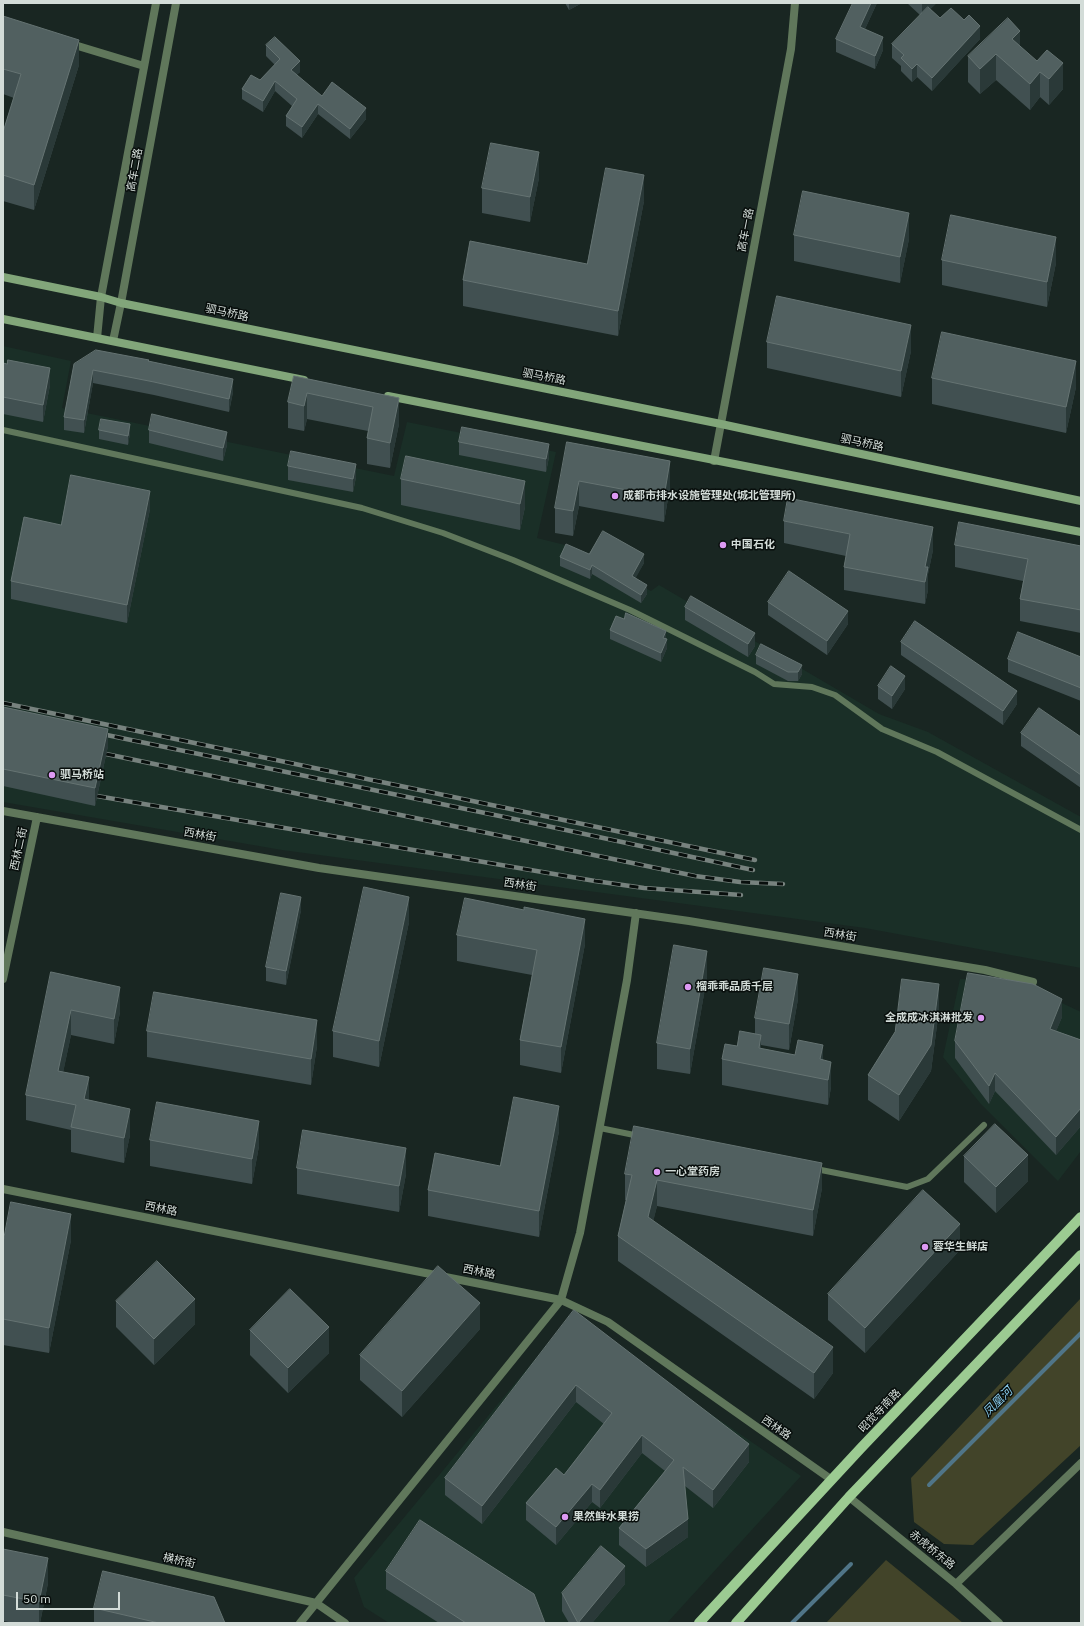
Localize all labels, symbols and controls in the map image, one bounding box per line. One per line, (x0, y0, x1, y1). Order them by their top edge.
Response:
street label: 高车二路 (125, 147, 145, 193)
street label: 高车一路 (735, 207, 757, 253)
street label: 驷马桥路 (204, 302, 250, 324)
street label: 驷马桥路 (521, 366, 567, 388)
street label: 驷马桥路 (839, 432, 885, 454)
place label: 成都市排水设施管理处(城北管理所) (623, 489, 795, 503)
marker: 成都市排水设施管理处(城北管理所) (610, 491, 620, 501)
place label: 中国石化 (731, 538, 775, 552)
marker: 中国石化 (718, 540, 728, 550)
place label: 驷马桥站 (60, 768, 104, 782)
marker: 驷马桥站 (47, 770, 57, 780)
street label: 西林二街 (8, 826, 30, 872)
street label: 西林街 (183, 826, 217, 844)
street label: 西林街 (503, 876, 537, 894)
street label: 西林街 (823, 926, 857, 944)
place label: 榴乖乖品质千层 (696, 980, 773, 994)
marker: 榴乖乖品质千层 (683, 982, 693, 992)
place label: 全成成冰淇淋批发 (885, 1011, 973, 1025)
marker: 全成成冰淇淋批发 (976, 1013, 986, 1023)
place label: 一心堂药房 (665, 1165, 720, 1179)
marker: 一心堂药房 (652, 1167, 662, 1177)
street label: 西林路 (144, 1199, 178, 1219)
place label: 蓉华生鲜店 (933, 1240, 988, 1254)
marker: 蓉华生鲜店 (920, 1242, 930, 1252)
street label: 西林路 (462, 1262, 496, 1282)
water label: 凤凰河 (980, 1384, 1016, 1420)
street label: 昭觉寺南路 (856, 1387, 904, 1435)
street label: 西林路 (759, 1413, 793, 1443)
place label: 果然鲜水果捞 (573, 1510, 639, 1524)
marker: 果然鲜水果捞 (560, 1512, 570, 1522)
street label: 赤虎桥东路 (906, 1528, 958, 1572)
street label: 横桥街 (161, 1551, 197, 1571)
scale bar (18, 1584, 122, 1610)
text: 50 m (23, 1591, 51, 1606)

